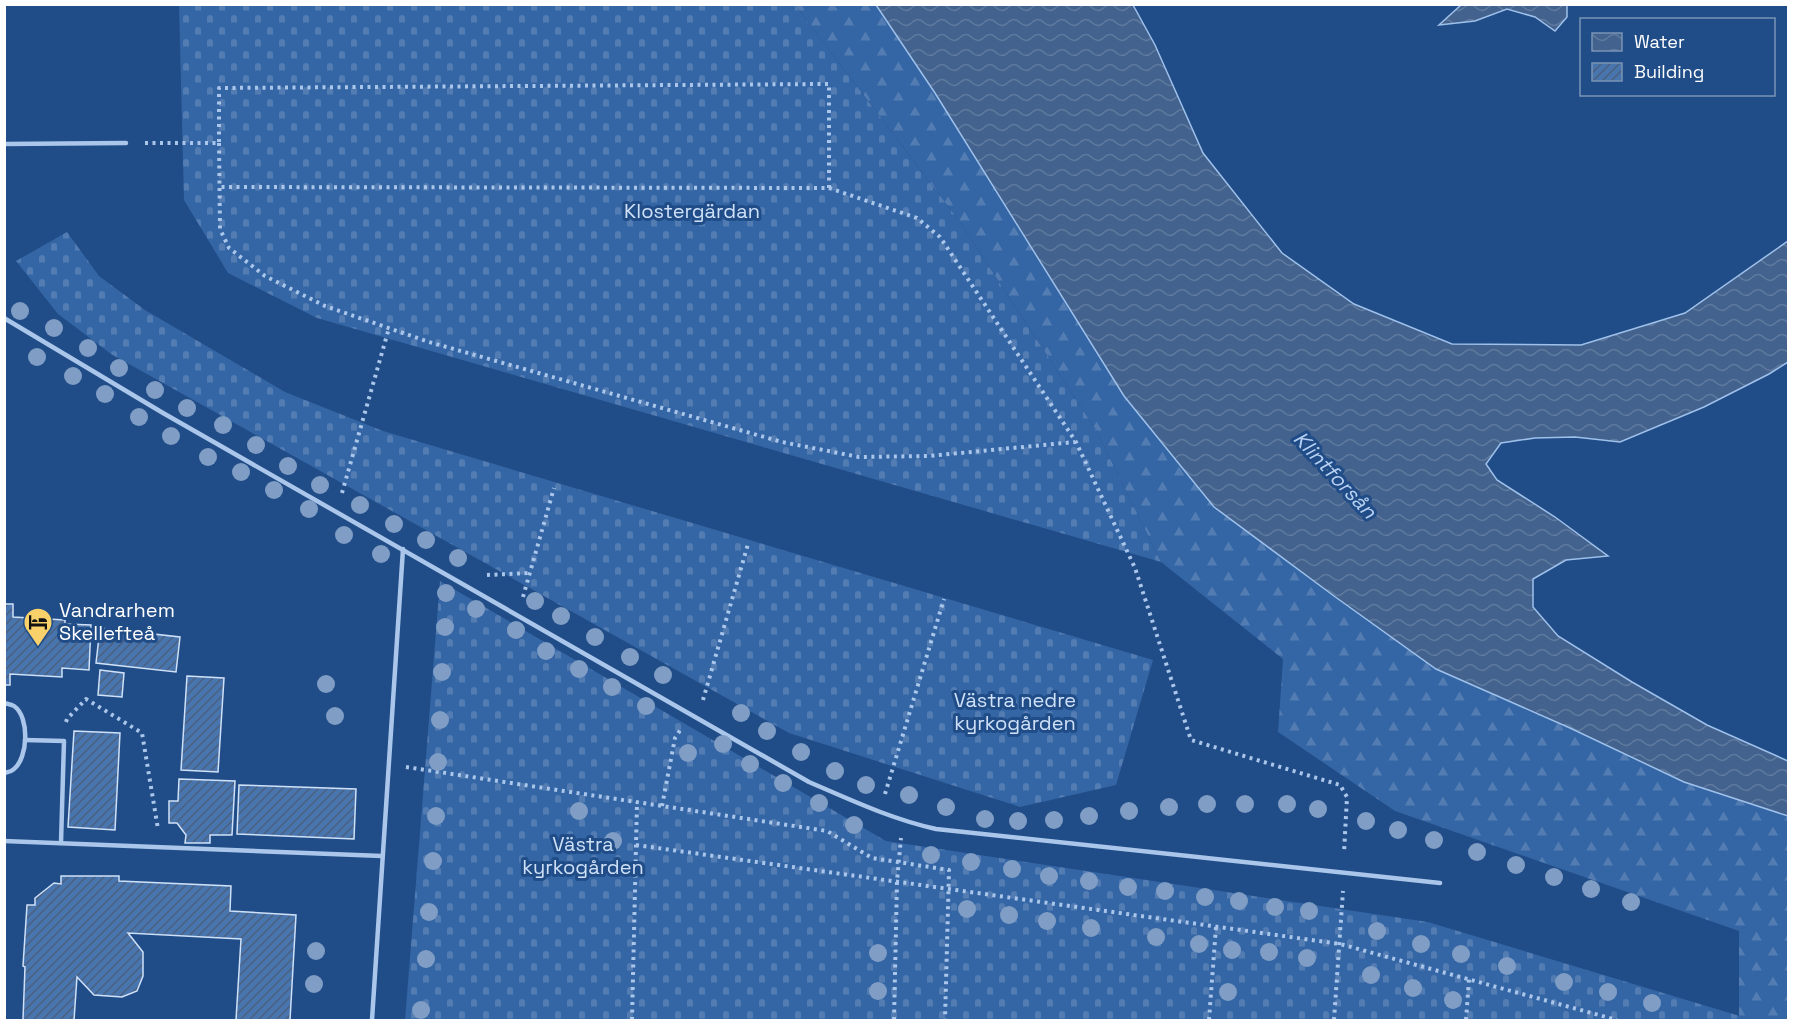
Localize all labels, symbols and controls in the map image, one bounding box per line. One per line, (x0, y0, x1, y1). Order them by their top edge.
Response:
legend (1580, 18, 1775, 96)
text: Water (1634, 30, 1685, 53)
text: Building (1634, 60, 1704, 83)
park label: Klostergärdan (624, 198, 760, 224)
water label: Klintforsån (1288, 425, 1384, 525)
place label: Vandrarhem Skellefteå (59, 597, 175, 646)
hotel icon: Vandrarhem Skellefteå (22, 606, 54, 648)
park label: Västra nedre kyrkogården (954, 687, 1076, 736)
park label: Västra kyrkogården (522, 831, 644, 880)

